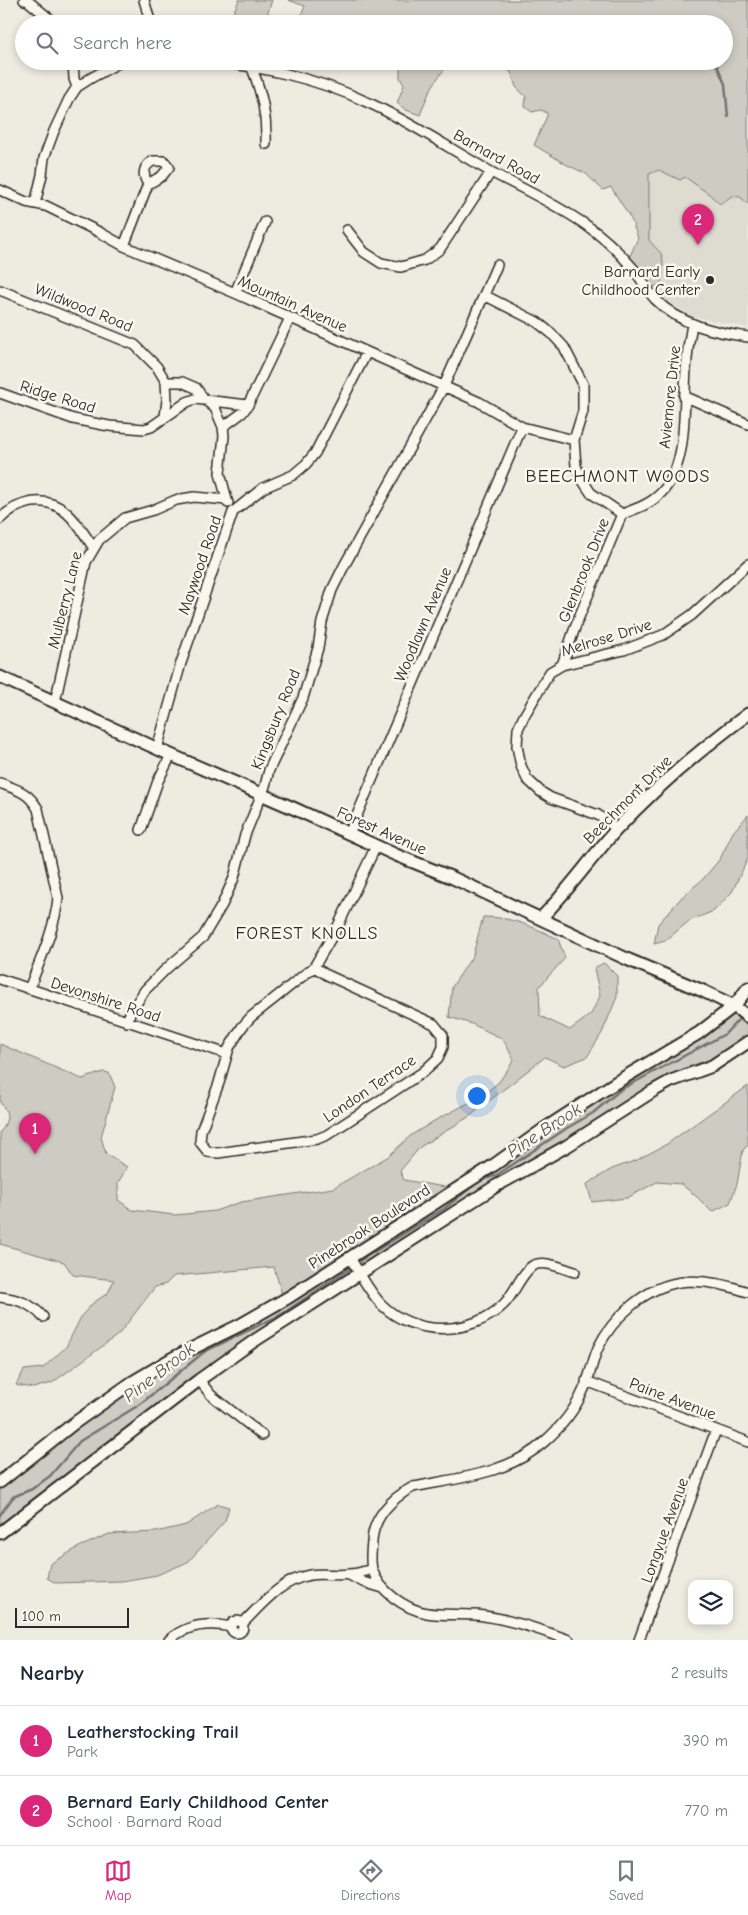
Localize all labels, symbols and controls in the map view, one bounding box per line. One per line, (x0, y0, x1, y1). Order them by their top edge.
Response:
search box (15, 15, 733, 70)
icon: search (33, 29, 61, 57)
text: Search here (73, 32, 172, 54)
street label: Barnard Road (450, 126, 543, 188)
pin: 2 (682, 204, 714, 245)
place label: Barnard Early Childhood Center (581, 263, 701, 299)
street label: Mountain Avenue (235, 272, 350, 336)
marker: Barnard Early Childhood Center (704, 274, 716, 286)
street label: Wildwood Road (32, 280, 135, 336)
street label: Aviemore Drive (656, 345, 684, 449)
street label: Ridge Road (18, 377, 98, 417)
district label: BEECHMONT WOODS (526, 466, 710, 487)
street label: Maywood Road (175, 514, 225, 617)
street label: Glenbrook Drive (555, 516, 613, 625)
street label: Mulberry Lane (44, 550, 86, 651)
street label: Woodlawn Avenue (391, 564, 455, 684)
street label: Melrose Drive (559, 616, 654, 660)
street label: Kingsbury Road (248, 667, 304, 772)
street label: Beechmont Drive (580, 752, 675, 847)
street label: Forest Avenue (334, 803, 429, 859)
district label: FOREST KNOLLS (236, 923, 378, 944)
street label: Devonshire Road (48, 974, 163, 1026)
street label: London Terrace (320, 1051, 419, 1126)
your location (464, 1083, 490, 1109)
water label: Pine Brook (503, 1098, 586, 1162)
pin: 1 (19, 1113, 51, 1154)
street label: Pinebrook Boulevard (305, 1181, 434, 1273)
water label: Pine Brook (119, 1338, 199, 1407)
street label: Paine Avenue (627, 1374, 718, 1424)
street label: Longvue Avenue (638, 1475, 692, 1585)
map controls (688, 1580, 733, 1625)
button: layers (688, 1580, 733, 1625)
scale bar (15, 1605, 129, 1628)
text: 100 m (22, 1608, 61, 1625)
text: Nearby (20, 1661, 84, 1685)
text: 2 results (671, 1664, 728, 1682)
text: Leatherstocking Trail (67, 1721, 239, 1743)
text: 1 (33, 1732, 39, 1750)
text: 390 m (683, 1732, 728, 1750)
text: Park (67, 1743, 98, 1761)
text: Bernard Early Childhood Center (67, 1791, 329, 1813)
text: 2 (32, 1802, 40, 1820)
text: 770 m (685, 1802, 728, 1820)
text: School · Barnard Road (67, 1813, 222, 1831)
tab: Map (104, 1857, 132, 1904)
tab: Directions (341, 1857, 400, 1904)
tab: Saved (609, 1857, 644, 1904)

